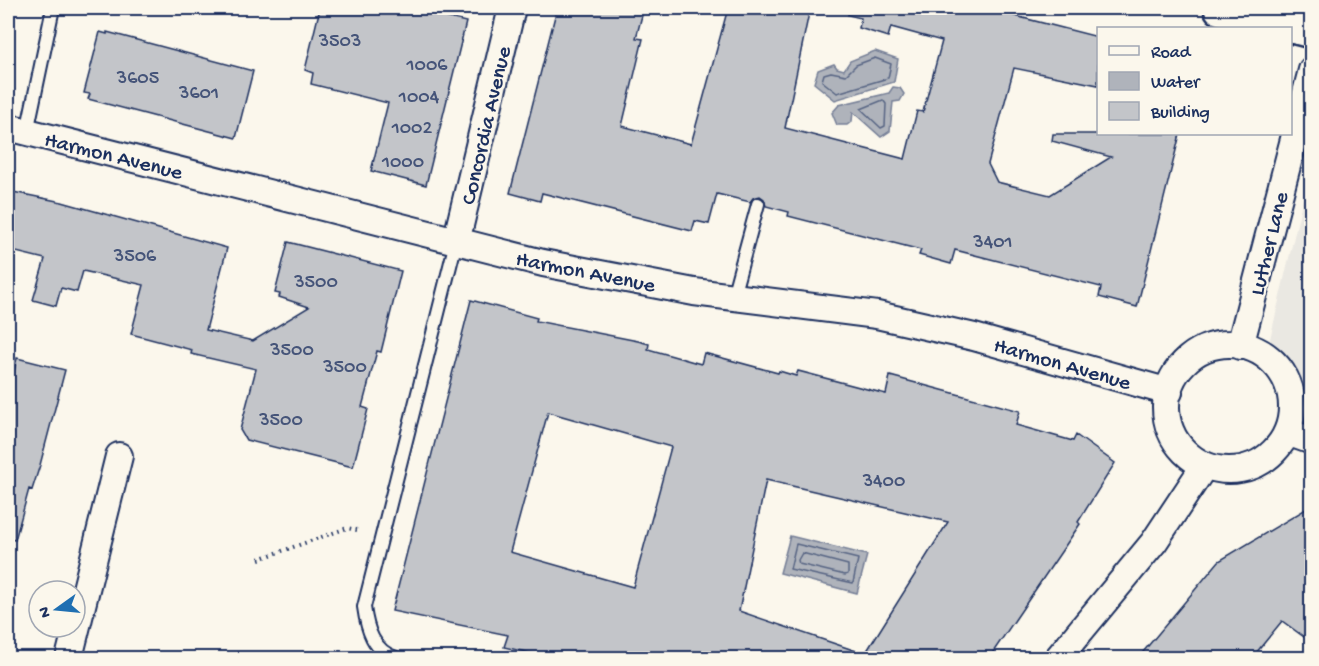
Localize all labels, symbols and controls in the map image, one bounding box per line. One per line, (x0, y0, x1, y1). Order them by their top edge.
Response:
legend (1097, 27, 1292, 135)
house number: 3503 (318, 31, 361, 54)
text: Road (1151, 43, 1192, 64)
street label: Concordia Avenue (457, 44, 519, 208)
house number: 1006 (406, 55, 448, 78)
house number: 3605 (116, 68, 159, 91)
text: Water (1151, 73, 1201, 94)
house number: 3601 (178, 83, 219, 106)
house number: 1004 (398, 87, 440, 110)
text: Building (1150, 103, 1210, 124)
house number: 1002 (391, 118, 432, 141)
street label: Harmon Avenue (41, 128, 185, 188)
house number: 1000 (381, 152, 424, 175)
street label: Luther Lane (1245, 189, 1296, 298)
house number: 3401 (972, 232, 1013, 255)
house number: 3506 (113, 246, 157, 269)
street label: Harmon Avenue (513, 248, 658, 300)
house number: 3500 (293, 272, 338, 295)
street label: Harmon Avenue (990, 334, 1134, 398)
house number: 3500 (269, 340, 314, 363)
house number: 3500 (322, 357, 367, 380)
house number: 3500 (258, 410, 303, 433)
house number: 3400 (862, 471, 905, 494)
north arrow (27, 579, 87, 639)
text: N (35, 604, 56, 619)

